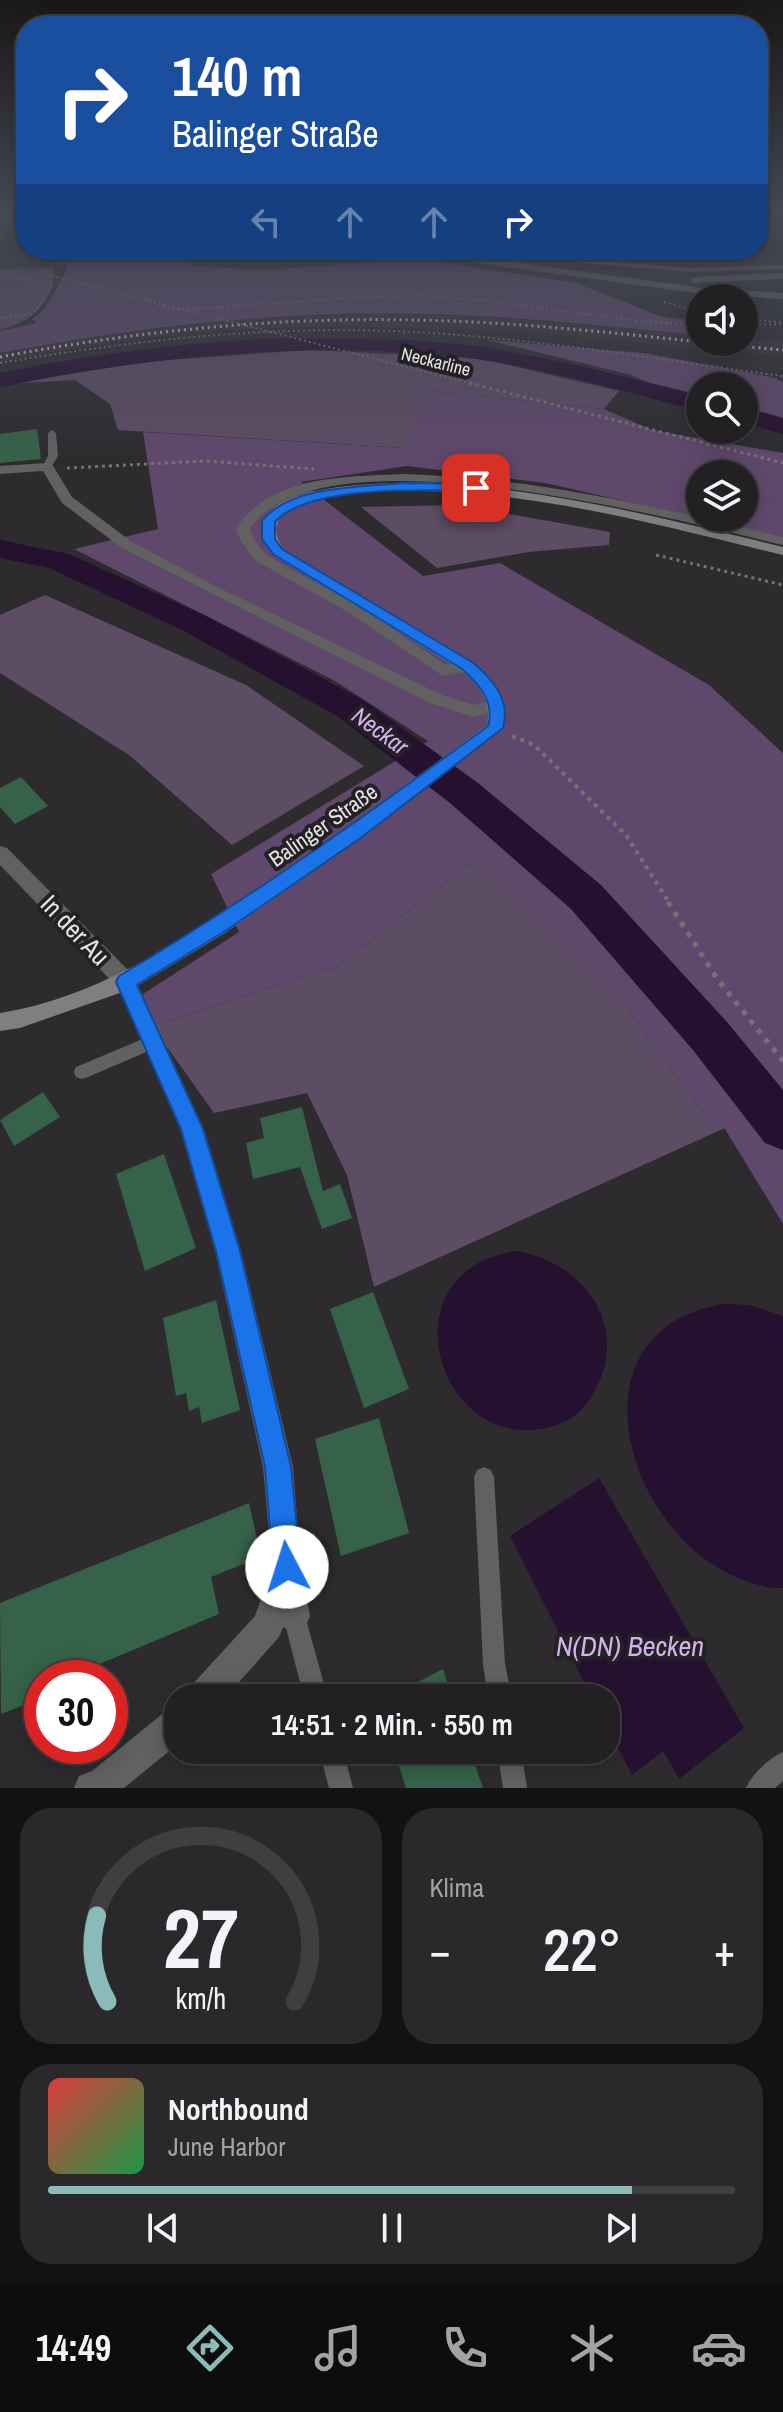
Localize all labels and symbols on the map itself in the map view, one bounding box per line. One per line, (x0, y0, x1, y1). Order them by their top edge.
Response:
street label: Neckarline (399, 341, 473, 382)
pin (442, 454, 510, 522)
water label: Neckar (346, 699, 416, 762)
street label: Balinger Straße (263, 776, 383, 874)
street label: In der Au (33, 887, 118, 973)
position arrow (245, 1525, 329, 1609)
water label: N(DN) Becken (556, 1627, 704, 1665)
speed limit sign: 30 (24, 1660, 128, 1764)

